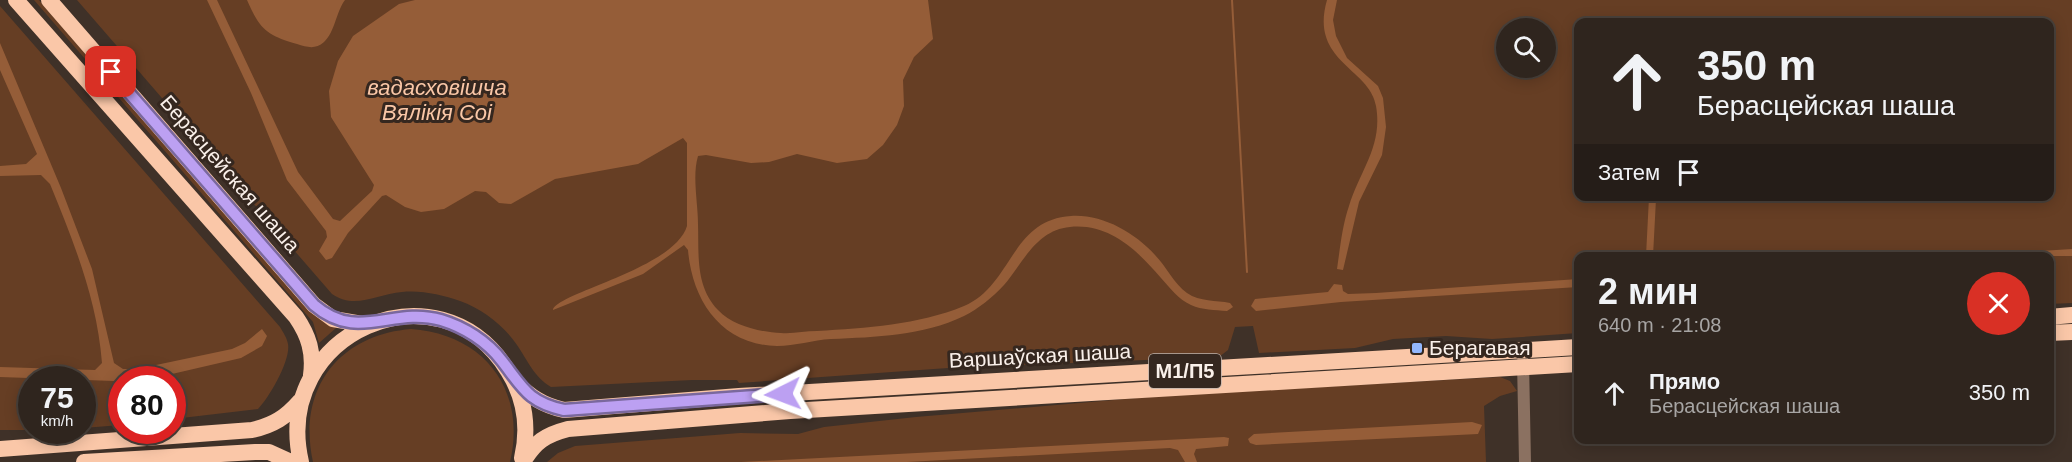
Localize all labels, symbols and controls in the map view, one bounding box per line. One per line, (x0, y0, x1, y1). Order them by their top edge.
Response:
map controls (1496, 18, 1556, 78)
button: search (1496, 18, 1556, 78)
icon: ahead (1598, 42, 1676, 120)
text: 350 m (1697, 42, 1816, 89)
pin (85, 46, 136, 97)
icon: arrive (94, 55, 127, 88)
water label: вадасховішча Вялікія Соі (367, 75, 507, 125)
street label: Берасцейская шаша (156, 90, 305, 257)
text: Берасцейская шаша (1697, 91, 1955, 121)
icon: arrive (1672, 156, 1705, 189)
text: Затем (1598, 160, 1660, 185)
text: 2 мин (1598, 271, 1699, 312)
button: close (1967, 272, 2030, 335)
text: 640 m · 21:08 (1598, 314, 1721, 336)
place label: Берагавая (1429, 336, 1531, 359)
street label: Варшаўская шаша (948, 339, 1132, 372)
marker: Берагавая (1410, 341, 1424, 355)
road number: М1/П5 (1149, 354, 1221, 388)
position arrow (751, 362, 815, 426)
speed limit sign: 80 (108, 366, 186, 444)
text: Прямо (1649, 369, 1720, 394)
icon: ahead (1598, 377, 1631, 410)
text: 350 m (1969, 380, 2030, 405)
text: 75 (40, 381, 74, 414)
text: Берасцейская шаша (1649, 395, 1840, 417)
text: km/h (41, 412, 73, 429)

